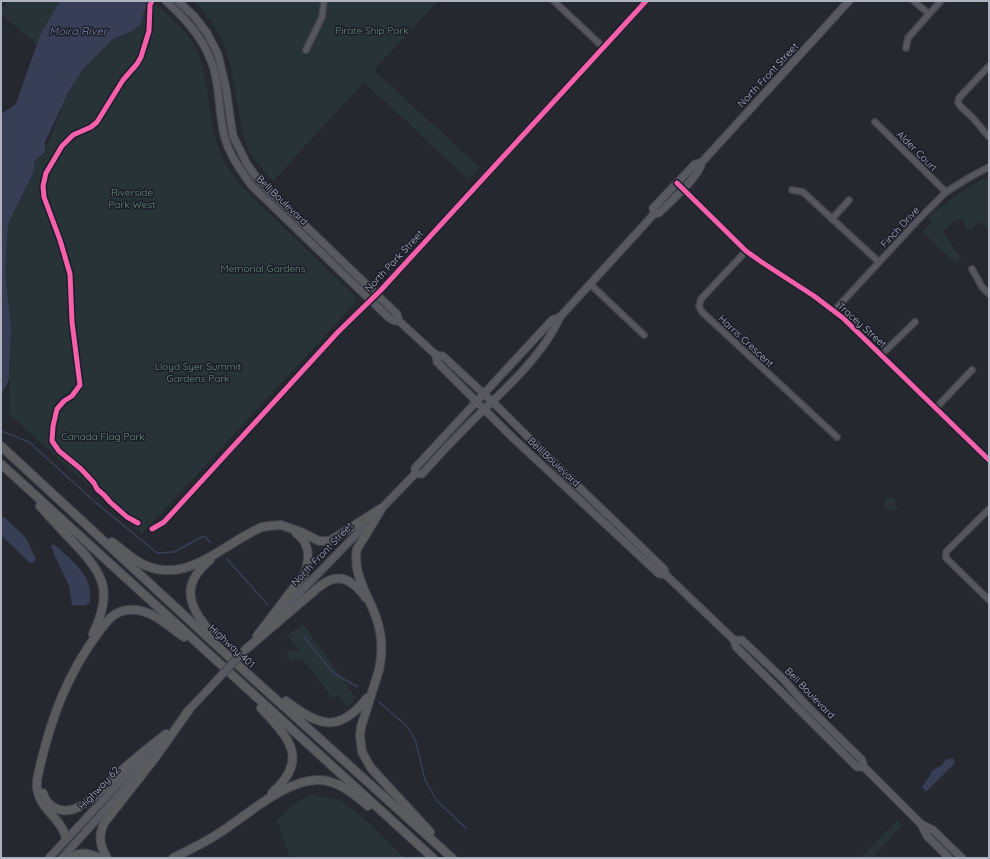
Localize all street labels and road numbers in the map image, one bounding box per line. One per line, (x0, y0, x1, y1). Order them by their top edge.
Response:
street label: North Front Street (735, 40, 802, 110)
street label: Alder Court (894, 128, 941, 175)
street label: Bell Boulevard (254, 172, 310, 228)
street label: Finch Drive (878, 204, 922, 250)
street label: North Park Street (362, 227, 427, 295)
street label: Tracey Street (835, 300, 890, 351)
street label: Harris Crescent (716, 312, 777, 370)
street label: Bell Boulevard (525, 435, 583, 489)
street label: North Front Street (288, 519, 356, 589)
street label: Highway 401 (206, 621, 258, 671)
street label: Bell Boulevard (782, 665, 838, 721)
street label: Highway 62 (76, 763, 123, 812)

